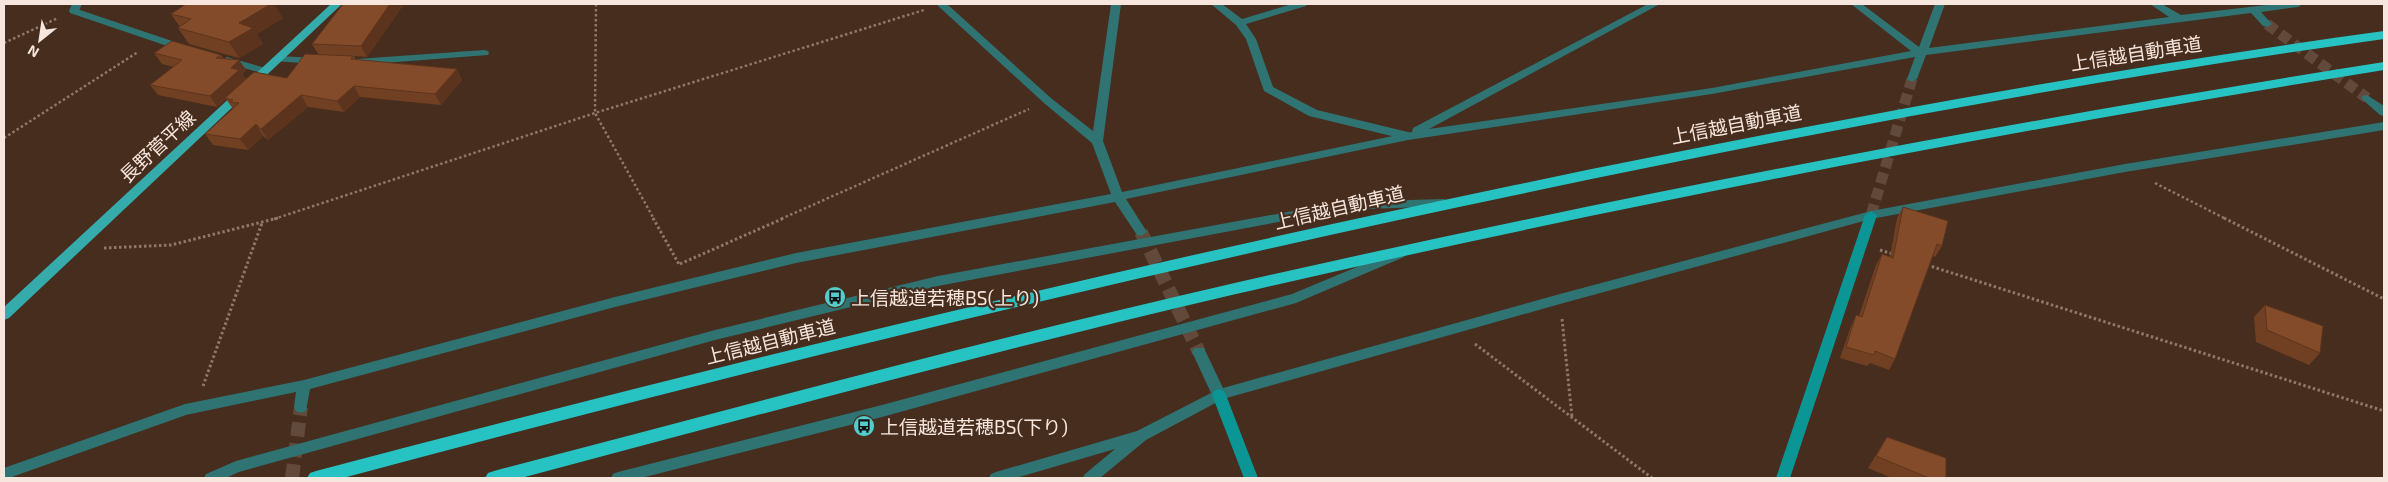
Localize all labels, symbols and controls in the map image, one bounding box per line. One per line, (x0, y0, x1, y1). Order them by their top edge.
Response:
north arrow (15, 15, 65, 65)
street label: 上信越自動車道 (2069, 31, 2203, 75)
text: N (25, 42, 42, 62)
street label: 上信越自動車道 (1669, 100, 1803, 148)
street label: 長野菅平線 (114, 105, 200, 187)
street label: 上信越自動車道 (1272, 181, 1406, 233)
bus stop icon: 上信越道若穂BS(上り) (823, 285, 847, 309)
place label: 上信越道若穂BS(上り) (851, 286, 1039, 309)
street label: 上信越自動車道 (703, 314, 837, 368)
bus stop icon: 上信越道若穂BS(下り) (852, 414, 876, 438)
place label: 上信越道若穂BS(下り) (880, 415, 1068, 438)

